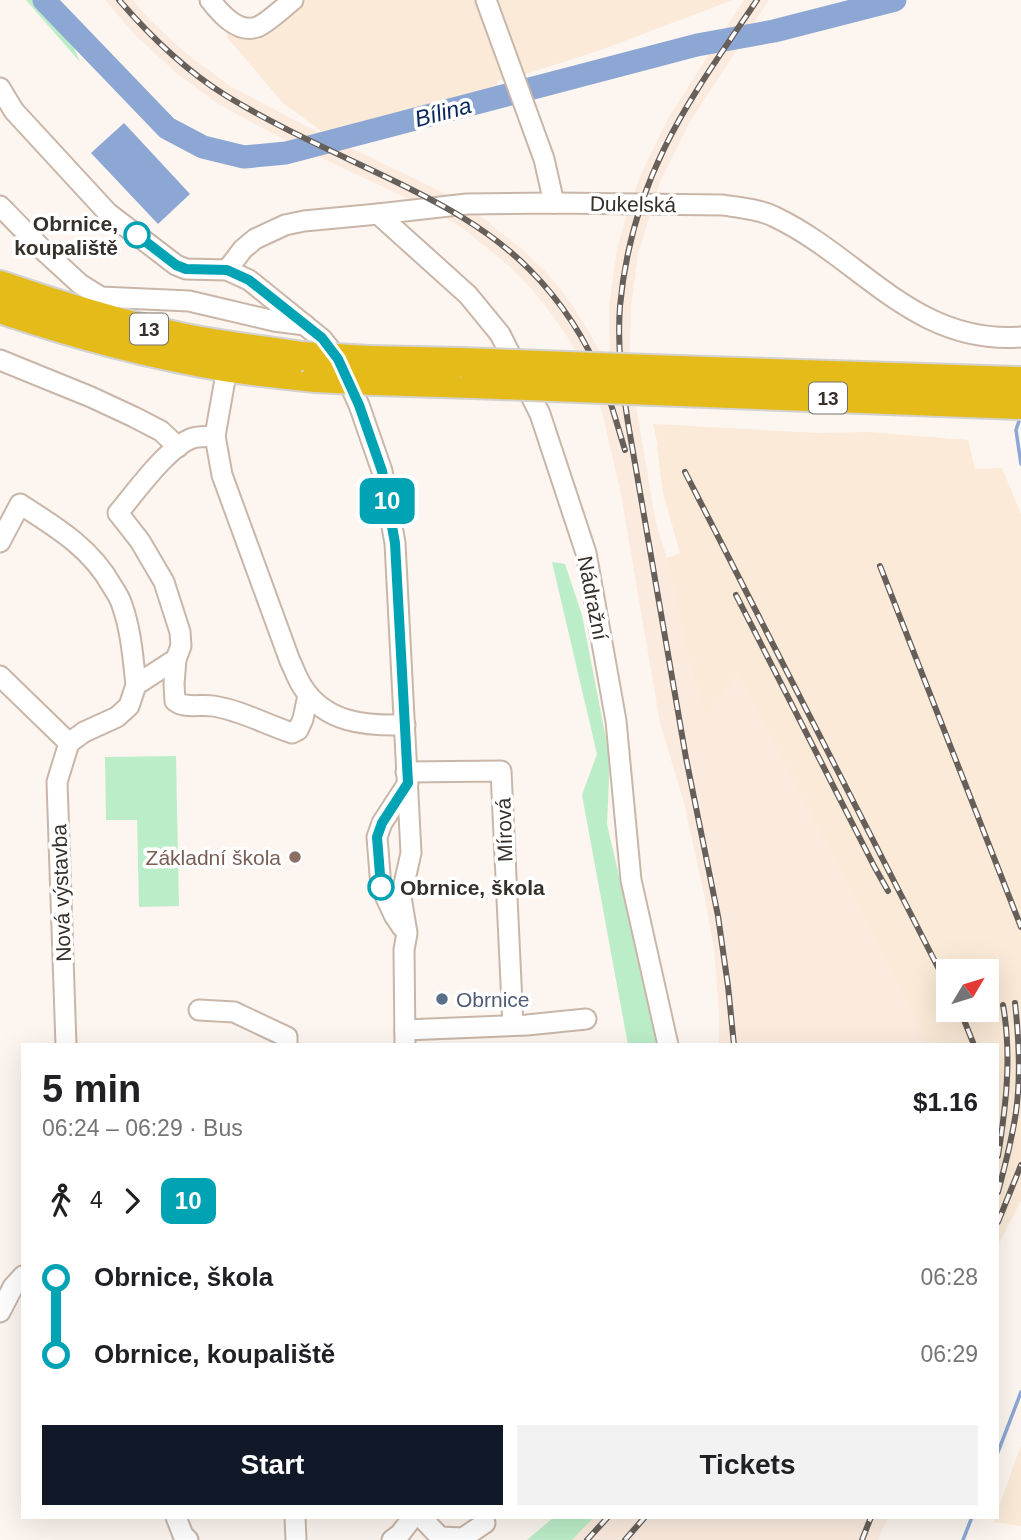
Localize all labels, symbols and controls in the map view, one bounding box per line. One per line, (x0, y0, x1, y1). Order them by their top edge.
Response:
water label: Bílina (412, 92, 474, 132)
street label: Dukelská (590, 192, 677, 216)
place label: Obrnice, koupaliště (14, 212, 118, 259)
marker: Obrnice, koupaliště (124, 222, 150, 248)
road number: 13 (130, 314, 168, 344)
road number: 13 (809, 382, 847, 414)
line badge: 10 (356, 478, 418, 524)
text: 10 (374, 487, 400, 514)
street label: Nádražní (574, 554, 612, 642)
street label: Mírová (491, 797, 517, 862)
street label: Nová výstavba (47, 823, 75, 962)
place label: Základní škola (146, 846, 281, 869)
marker: Základní škola (287, 849, 303, 865)
marker: Obrnice, škola (368, 874, 394, 900)
place label: Obrnice, škola (400, 876, 545, 899)
north arrow (936, 959, 999, 1022)
map controls (936, 959, 999, 1022)
place label: Obrnice (456, 988, 530, 1011)
marker: Obrnice (434, 991, 450, 1007)
text: 5 min (42, 1068, 141, 1110)
text: $1.16 (913, 1087, 978, 1117)
text: 06:24 – 06:29 · Bus (42, 1115, 243, 1141)
icon: walk (42, 1182, 80, 1220)
icon: forward (113, 1182, 151, 1220)
text: 4 (90, 1187, 103, 1213)
text: 10 (175, 1187, 202, 1214)
text: Obrnice, škola (94, 1262, 273, 1292)
text: 06:28 (920, 1264, 978, 1290)
text: Obrnice, koupaliště (94, 1339, 335, 1369)
text: 06:29 (920, 1341, 978, 1367)
button: Start (42, 1425, 503, 1505)
button: Tickets (517, 1425, 978, 1505)

